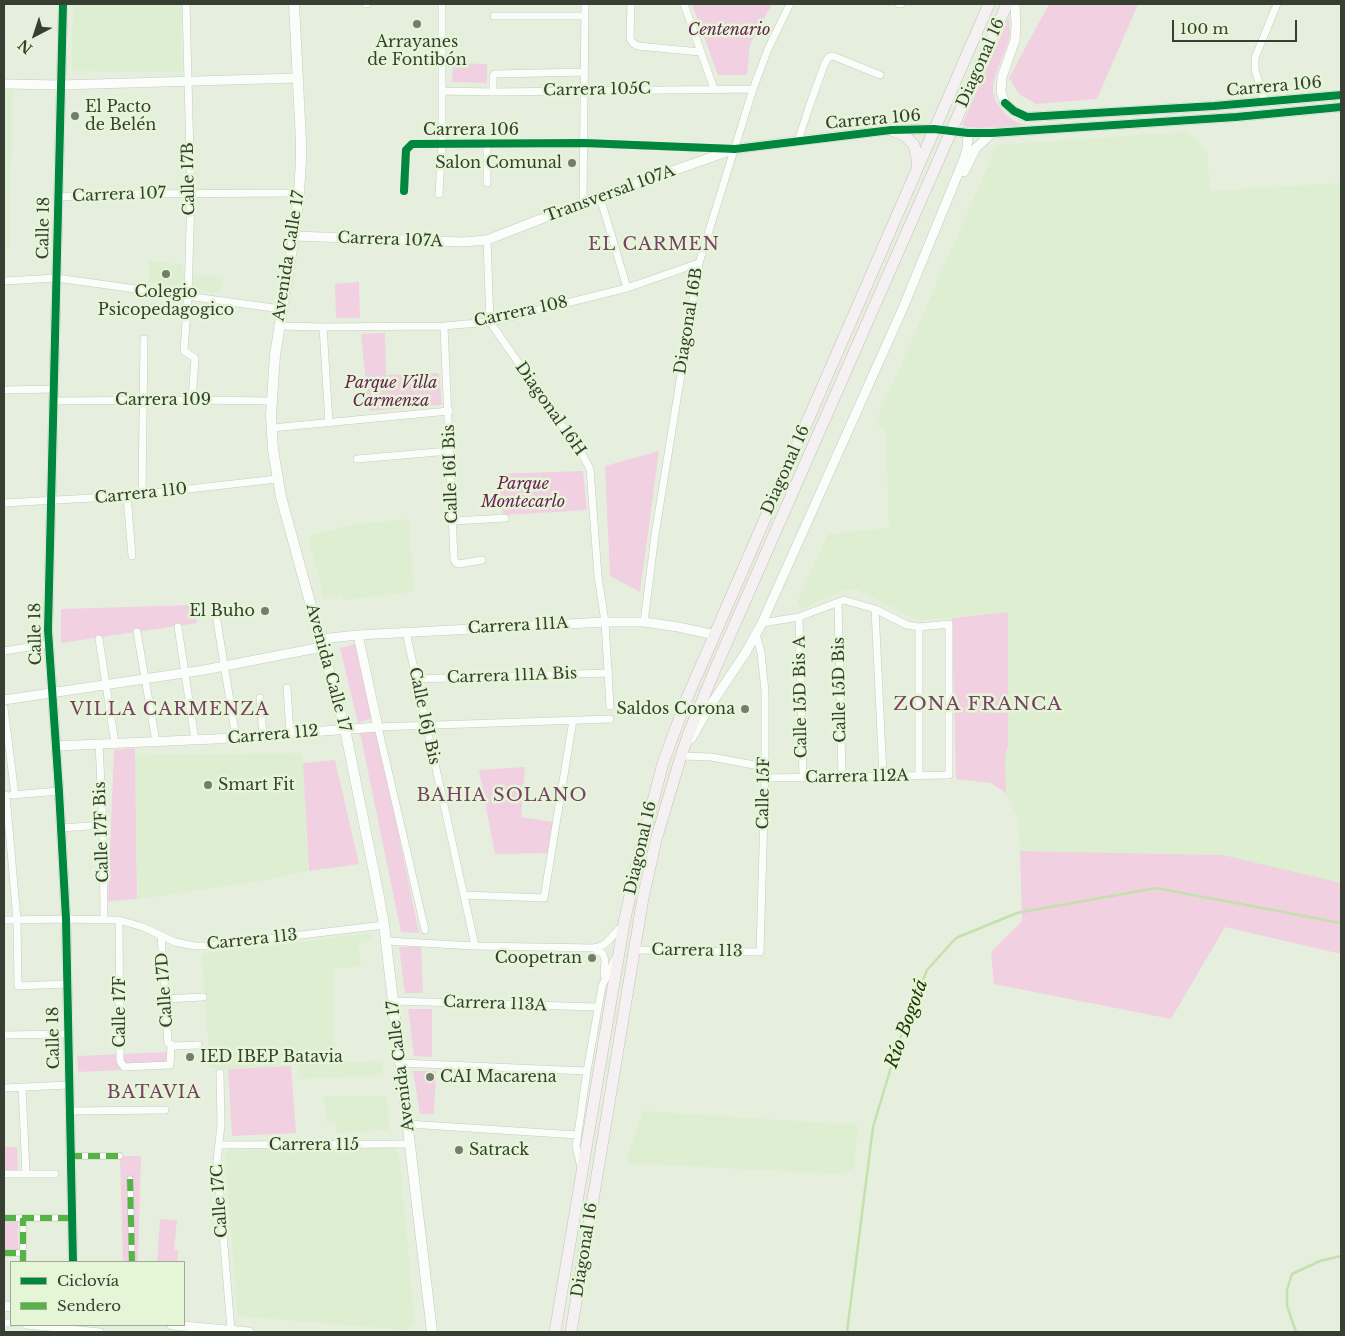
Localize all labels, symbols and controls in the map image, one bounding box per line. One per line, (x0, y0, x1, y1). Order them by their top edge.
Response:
north arrow (10, 10, 60, 60)
scale bar (1175, 10, 1300, 42)
street label: Diagonal 16 (953, 15, 1009, 111)
marker: Arrayanes de Fontibón (411, 18, 423, 30)
text: 100 m (1180, 19, 1229, 38)
park label: Centenario (688, 20, 770, 40)
place label: Arrayanes de Fontibón (367, 32, 467, 70)
text: N (15, 35, 36, 58)
street label: Carrera 106 (1225, 73, 1323, 101)
street label: Carrera 105C (543, 79, 651, 101)
place label: El Pacto de Belén (85, 97, 156, 135)
street label: Carrera 106 (824, 106, 922, 134)
marker: El Pacto de Belén (69, 110, 81, 122)
street label: Carrera 106 (423, 120, 519, 140)
street label: Calle 17B (179, 142, 199, 216)
place label: Salon Comunal (435, 153, 562, 173)
marker: Salon Comunal (566, 157, 578, 169)
street label: Transversal 107A (542, 162, 678, 226)
street label: Carrera 107 (72, 184, 166, 206)
street label: Avenida Calle 17 (269, 189, 309, 323)
street label: Calle 18 (34, 196, 54, 260)
street label: Carrera 107A (337, 229, 443, 251)
district label: EL CARMEN (587, 234, 721, 256)
street label: Diagonal 16B (671, 266, 707, 376)
marker: Colegio Psicopedagogico (160, 268, 172, 280)
place label: Colegio Psicopedagogico (98, 282, 234, 320)
street label: Carrera 108 (472, 293, 570, 331)
street label: Diagonal 16H (510, 358, 590, 460)
park label: Parque Villa Carmenza (345, 373, 437, 411)
street label: Carrera 109 (115, 390, 211, 410)
street label: Diagonal 16 (758, 422, 814, 518)
street label: Calle 16I Bis (440, 424, 462, 524)
park label: Parque Montecarlo (481, 474, 565, 512)
street label: Carrera 110 (94, 480, 188, 508)
place label: El Buho (189, 601, 255, 621)
street label: Calle 18 (26, 602, 46, 666)
street label: Avenida Calle 17 (302, 602, 354, 734)
marker: El Buho (259, 605, 271, 617)
street label: Carrera 111A (467, 614, 569, 638)
street label: Calle 15D Bis A (790, 635, 812, 759)
street label: Calle 15D Bis (829, 637, 851, 743)
street label: Carrera 111A Bis (447, 664, 577, 688)
street label: Calle 16J Bis (404, 666, 444, 766)
district label: ZONA FRANCA (892, 694, 1064, 716)
district label: VILLA CARMENZA (68, 699, 272, 721)
place label: Saldos Corona (616, 699, 735, 719)
marker: Saldos Corona (739, 703, 751, 715)
street label: Carrera 112 (227, 721, 319, 749)
street label: Calle 15F (754, 756, 774, 830)
street label: Carrera 112A (805, 766, 909, 788)
place label: Smart Fit (218, 775, 295, 795)
marker: Smart Fit (202, 779, 214, 791)
street label: Calle 17F Bis (91, 781, 113, 883)
district label: BAHIA SOLANO (415, 785, 589, 807)
street label: Diagonal 16 (621, 799, 661, 897)
street label: Carrera 113 (206, 926, 298, 954)
street label: Carrera 113 (651, 941, 743, 961)
place label: Coopetran (495, 948, 582, 968)
street label: Calle 17D (153, 952, 177, 1028)
marker: Coopetran (586, 952, 598, 964)
street label: Calle 17F (110, 976, 130, 1048)
water label: Río Bogotá (881, 977, 933, 1071)
street label: Carrera 113A (443, 993, 547, 1015)
street label: Avenida Calle 17 (383, 999, 419, 1133)
street label: Calle 18 (44, 1006, 64, 1070)
place label: IED IBEP Batavia (200, 1047, 343, 1067)
marker: IED IBEP Batavia (184, 1051, 196, 1063)
place label: CAI Macarena (440, 1067, 557, 1087)
marker: CAI Macarena (424, 1071, 436, 1083)
district label: BATAVIA (106, 1082, 202, 1104)
street label: Carrera 115 (269, 1135, 359, 1155)
place label: Satrack (469, 1140, 529, 1160)
marker: Satrack (453, 1144, 465, 1156)
street label: Calle 17C (208, 1163, 232, 1239)
street label: Diagonal 16 (568, 1201, 602, 1299)
legend (10, 1261, 185, 1326)
text: Ciclovía (57, 1271, 119, 1290)
text: Sendero (57, 1296, 121, 1315)

